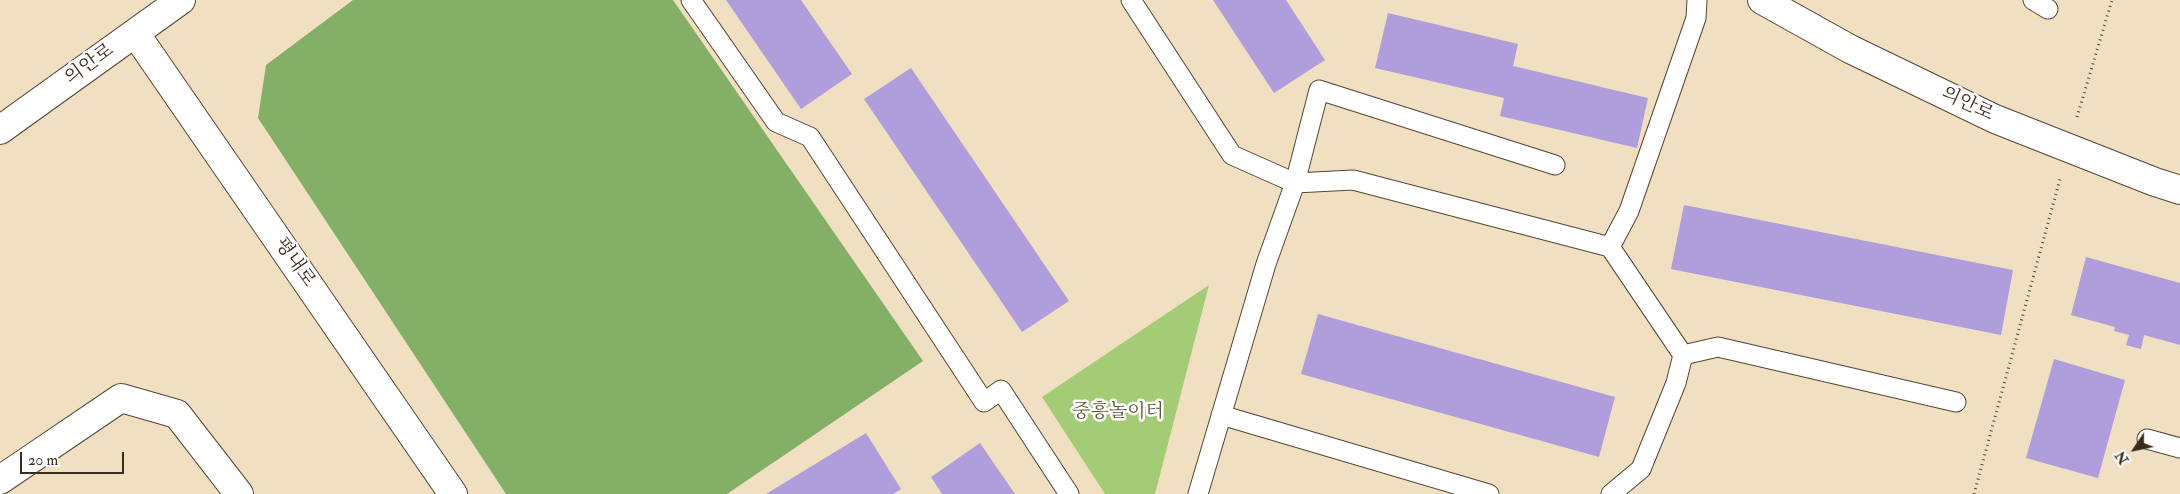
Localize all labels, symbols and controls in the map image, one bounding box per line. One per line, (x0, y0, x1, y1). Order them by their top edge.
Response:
street label: 의안로 (61, 40, 119, 90)
street label: 의안로 (1937, 83, 1997, 127)
street label: 평내로 (269, 234, 319, 292)
park label: 중흥놀이터 (1072, 402, 1164, 424)
north arrow (2110, 424, 2160, 474)
scale bar (22, 442, 126, 474)
text: N (2112, 448, 2133, 468)
text: 20 m (28, 451, 58, 470)

